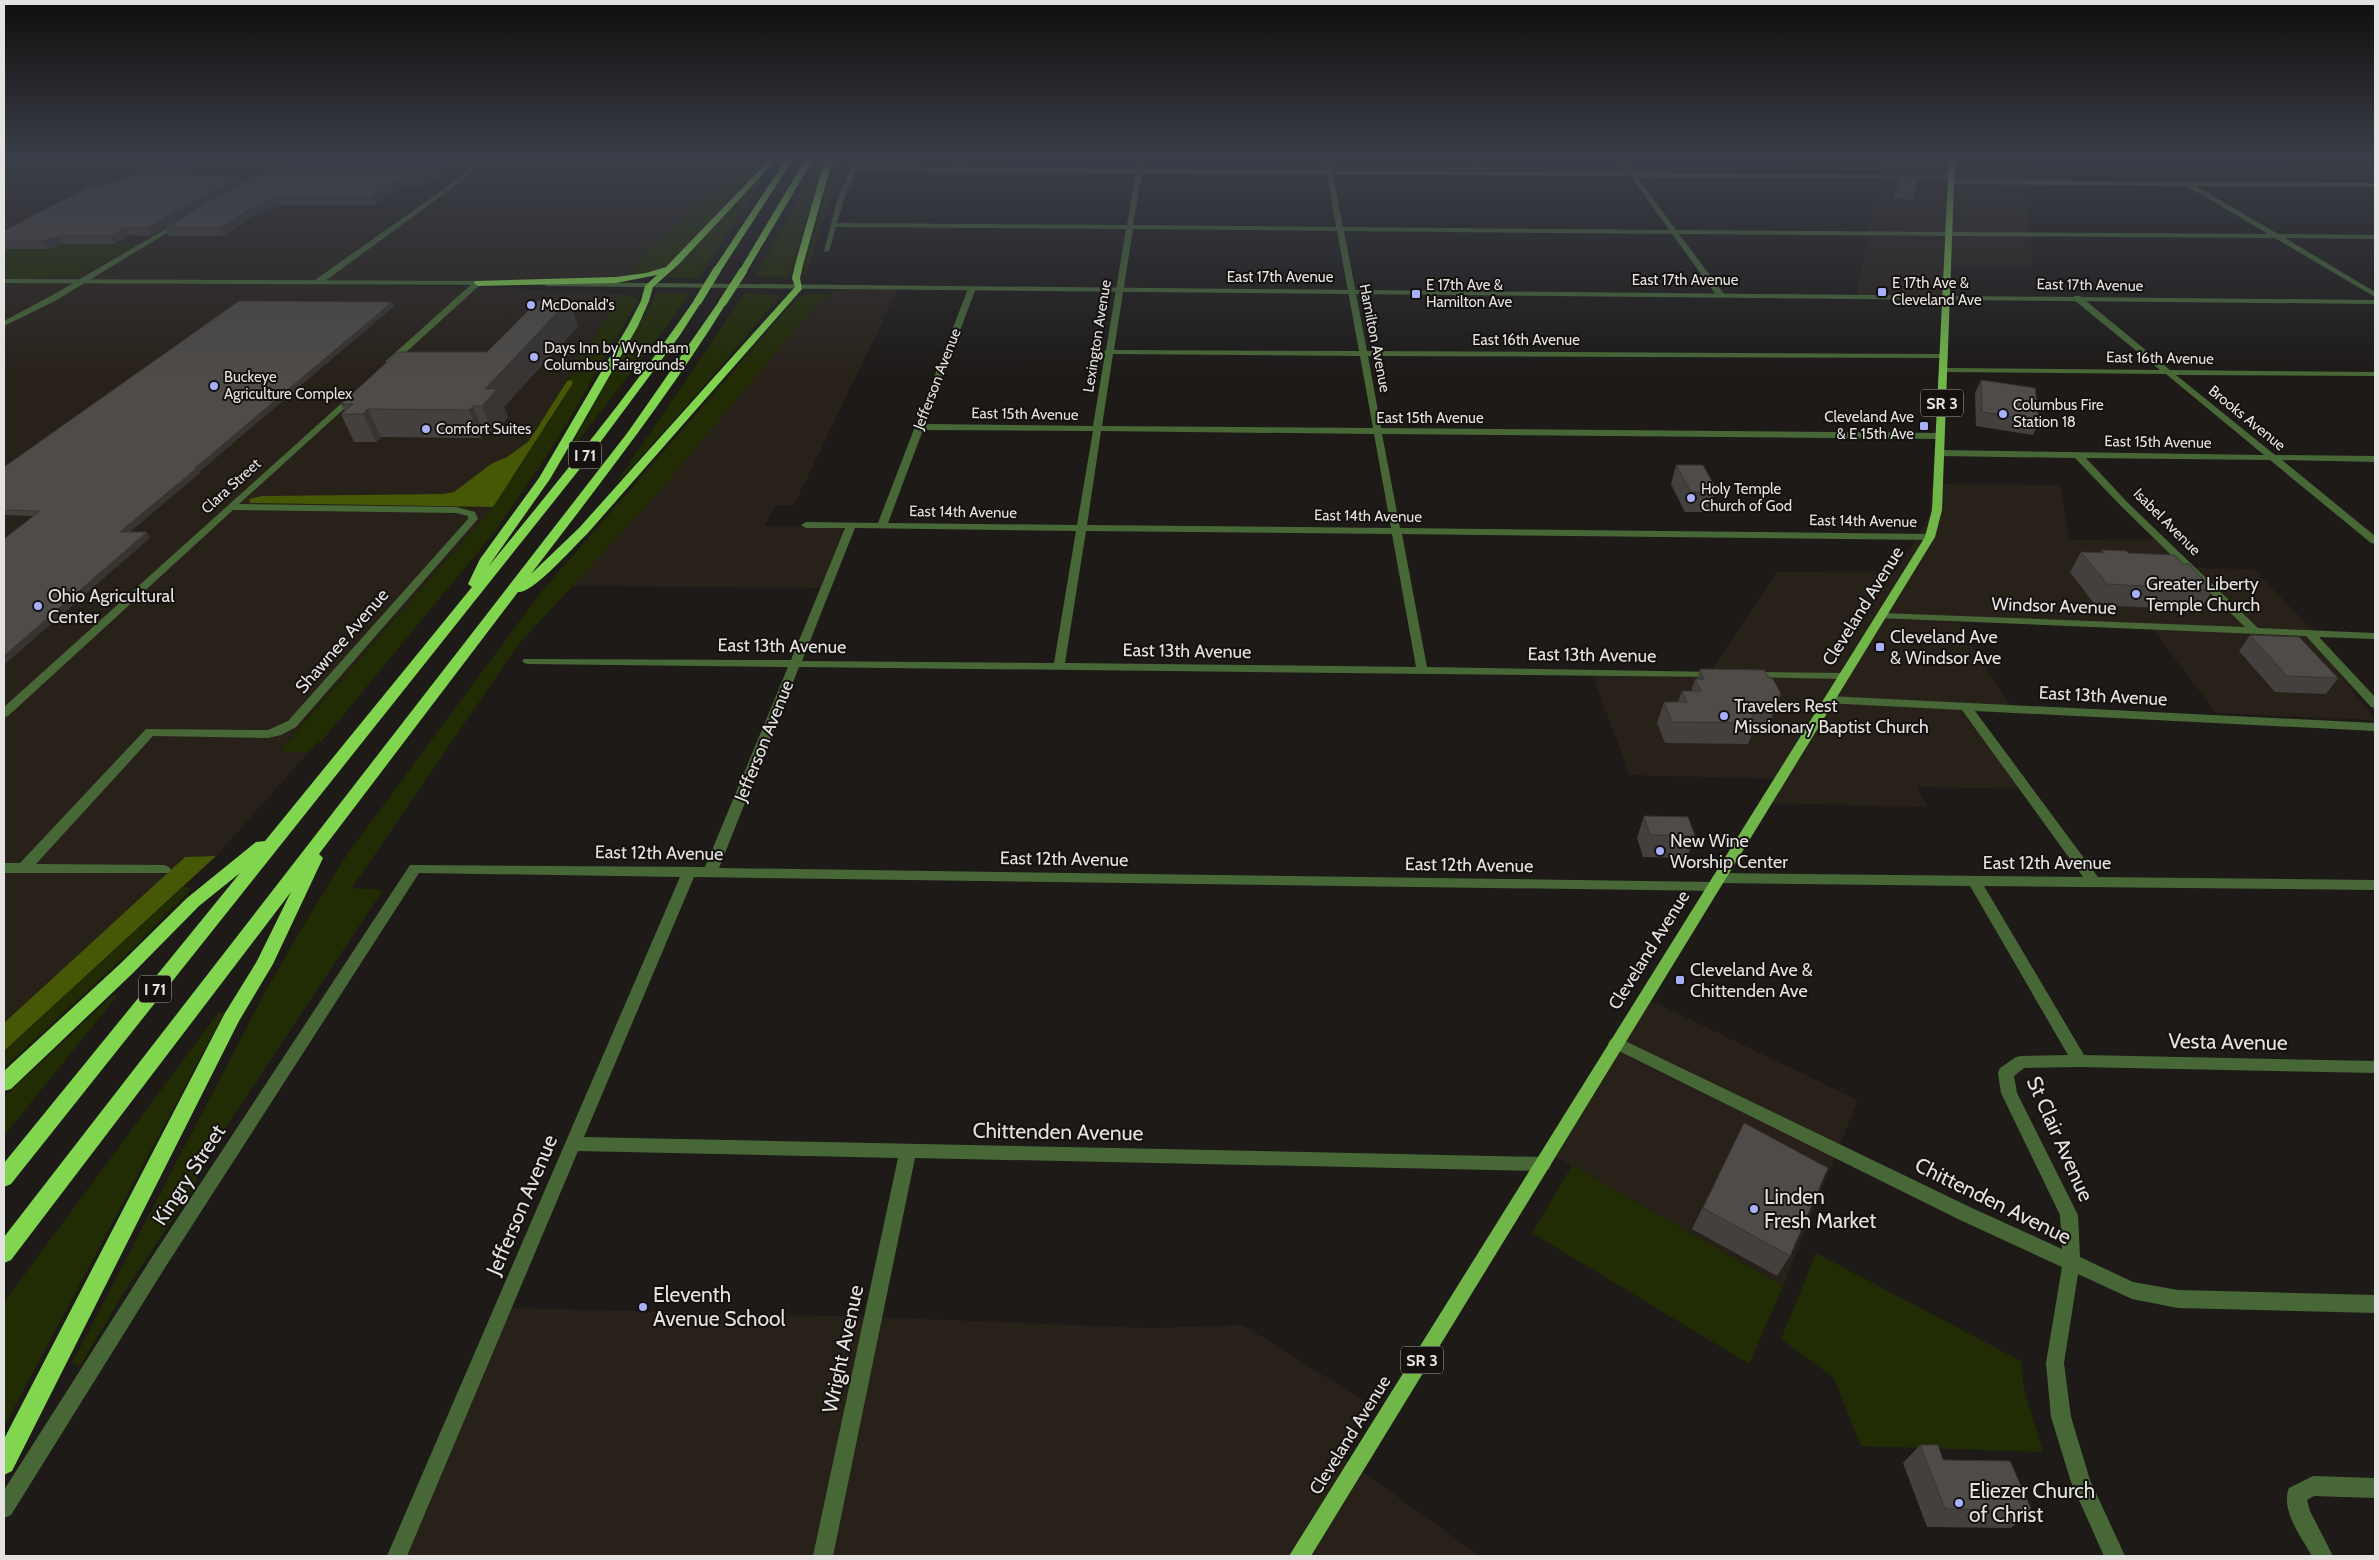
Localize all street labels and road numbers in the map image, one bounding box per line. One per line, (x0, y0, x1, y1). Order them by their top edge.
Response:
street label: East 17th Avenue (1227, 268, 1334, 286)
street label: East 17th Avenue (1632, 271, 1739, 289)
street label: East 17th Avenue (2036, 275, 2144, 295)
street label: Lexington Avenue (1079, 278, 1115, 394)
street label: Hamilton Avenue (1356, 282, 1394, 394)
street label: Jefferson Avenue (909, 325, 965, 433)
street label: East 16th Avenue (1472, 331, 1580, 349)
street label: East 16th Avenue (2106, 348, 2214, 368)
street label: Brooks Avenue (2205, 381, 2289, 455)
road number: SR 3 (1921, 389, 1963, 416)
street label: East 15th Avenue (971, 404, 1079, 424)
street label: East 15th Avenue (1376, 409, 1484, 427)
street label: East 15th Avenue (2104, 432, 2212, 452)
road number: I 71 (569, 442, 601, 468)
street label: Clara Street (198, 455, 264, 517)
street label: Isabel Avenue (2130, 485, 2205, 560)
street label: East 14th Avenue (909, 502, 1017, 522)
street label: East 14th Avenue (1314, 506, 1422, 526)
street label: East 14th Avenue (1809, 511, 1917, 531)
street label: Cleveland Avenue (1818, 542, 1908, 670)
street label: Shawnee Avenue (291, 584, 393, 698)
street label: Windsor Avenue (1991, 593, 2117, 619)
street label: East 13th Avenue (717, 634, 847, 658)
street label: East 13th Avenue (1122, 639, 1252, 663)
street label: East 13th Avenue (1527, 643, 1657, 667)
street label: Jefferson Avenue (729, 677, 798, 806)
street label: East 13th Avenue (2038, 682, 2168, 710)
street label: East 12th Avenue (595, 841, 723, 865)
street label: East 12th Avenue (1000, 847, 1128, 871)
street label: East 12th Avenue (1983, 852, 2111, 874)
street label: East 12th Avenue (1405, 853, 1533, 877)
street label: Cleveland Avenue (1604, 886, 1694, 1014)
road number: I 71 (139, 976, 171, 1002)
street label: Vesta Avenue (2168, 1028, 2288, 1055)
street label: St Clair Avenue (2022, 1072, 2099, 1205)
street label: Chittenden Avenue (972, 1118, 1144, 1145)
street label: Kingry Street (147, 1120, 230, 1230)
street label: Jefferson Avenue (480, 1131, 562, 1280)
street label: Chittenden Avenue (1911, 1152, 2076, 1249)
street label: Wright Avenue (817, 1282, 868, 1415)
road number: SR 3 (1401, 1346, 1443, 1374)
street label: Cleveland Avenue (1305, 1371, 1395, 1499)

